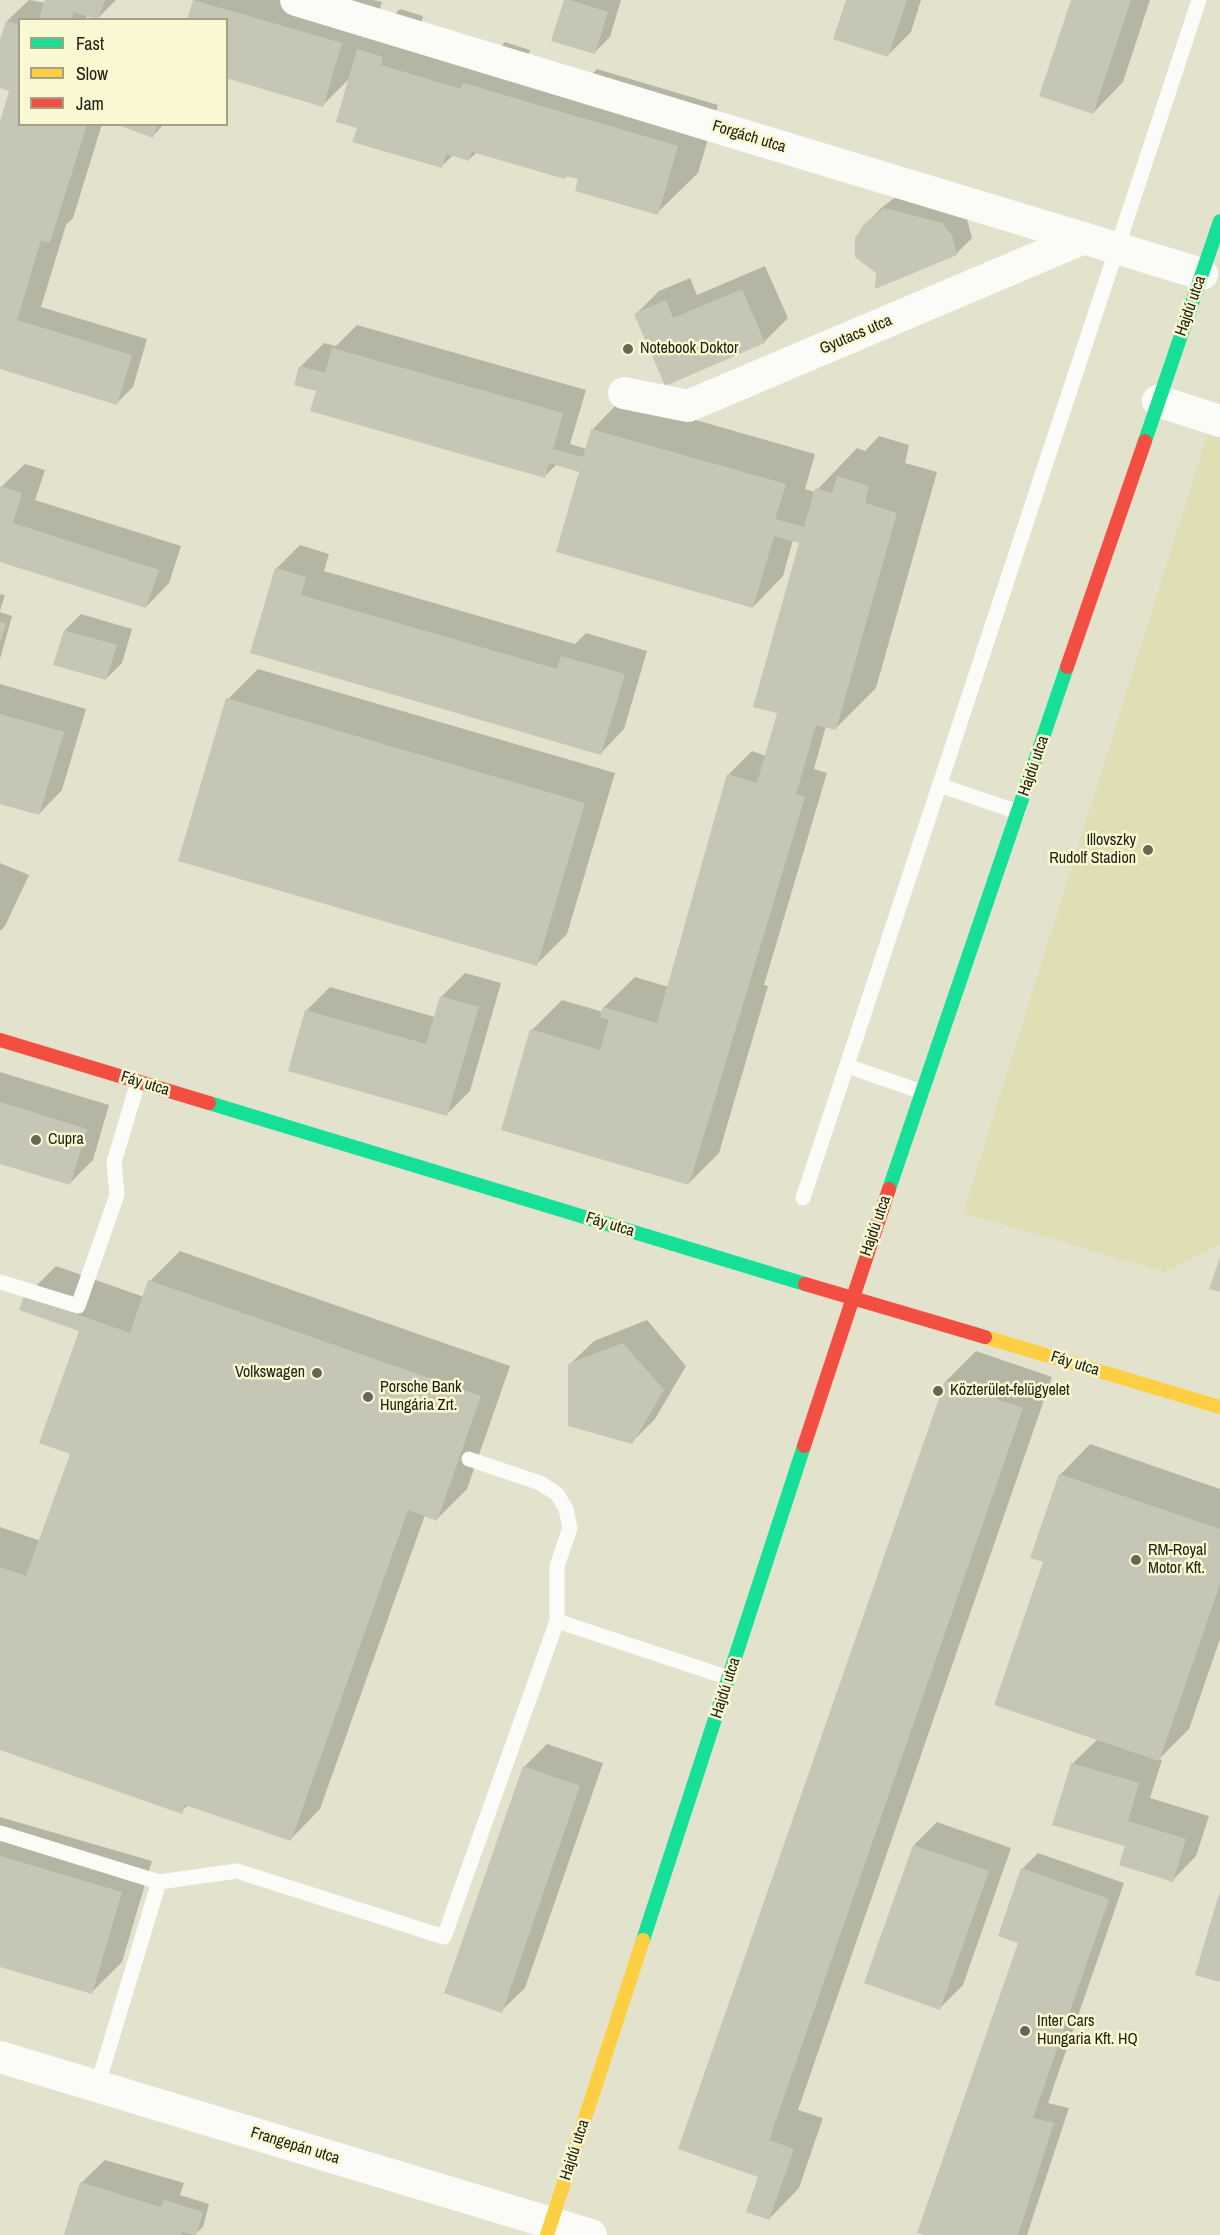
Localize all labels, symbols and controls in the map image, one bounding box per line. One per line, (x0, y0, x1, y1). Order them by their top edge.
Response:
legend (18, 18, 228, 126)
text: Fast (76, 31, 104, 56)
text: Slow (76, 61, 108, 86)
text: Jam (76, 91, 104, 116)
street label: Forgách utca (710, 117, 788, 157)
street label: Hajdú utca (1172, 273, 1210, 339)
street label: Gyutacs utca (817, 311, 895, 359)
place label: Notebook Doktor (640, 339, 738, 359)
marker: Notebook Doktor (621, 342, 635, 356)
street label: Hajdú utca (1015, 733, 1053, 799)
place label: Illovszky Rudolf Stadion (1049, 831, 1136, 869)
marker: Illovszky Rudolf Stadion (1141, 843, 1155, 857)
street label: Fáy utca (118, 1068, 172, 1100)
place label: Cupra (48, 1130, 84, 1150)
marker: Cupra (29, 1133, 43, 1147)
street label: Hajdú utca (857, 1193, 895, 1259)
street label: Fáy utca (583, 1209, 637, 1241)
street label: Fáy utca (1048, 1348, 1102, 1380)
place label: Volkswagen (235, 1363, 305, 1383)
marker: Volkswagen (310, 1366, 324, 1380)
place label: Porsche Bank Hungária Zrt. (380, 1378, 462, 1416)
place label: Közterület-felügyelet (950, 1381, 1070, 1401)
marker: Közterület-felügyelet (931, 1384, 945, 1398)
marker: Porsche Bank Hungária Zrt. (361, 1390, 375, 1404)
place label: RM-Royal Motor Kft. (1148, 1541, 1206, 1579)
marker: RM-Royal Motor Kft. (1129, 1553, 1143, 1567)
street label: Hajdú utca (707, 1655, 745, 1721)
place label: Inter Cars Hungaria Kft. HQ (1037, 2012, 1138, 2050)
marker: Inter Cars Hungaria Kft. HQ (1018, 2024, 1032, 2038)
street label: Hajdú utca (556, 2117, 594, 2183)
street label: Frangepán utca (248, 2123, 342, 2169)

